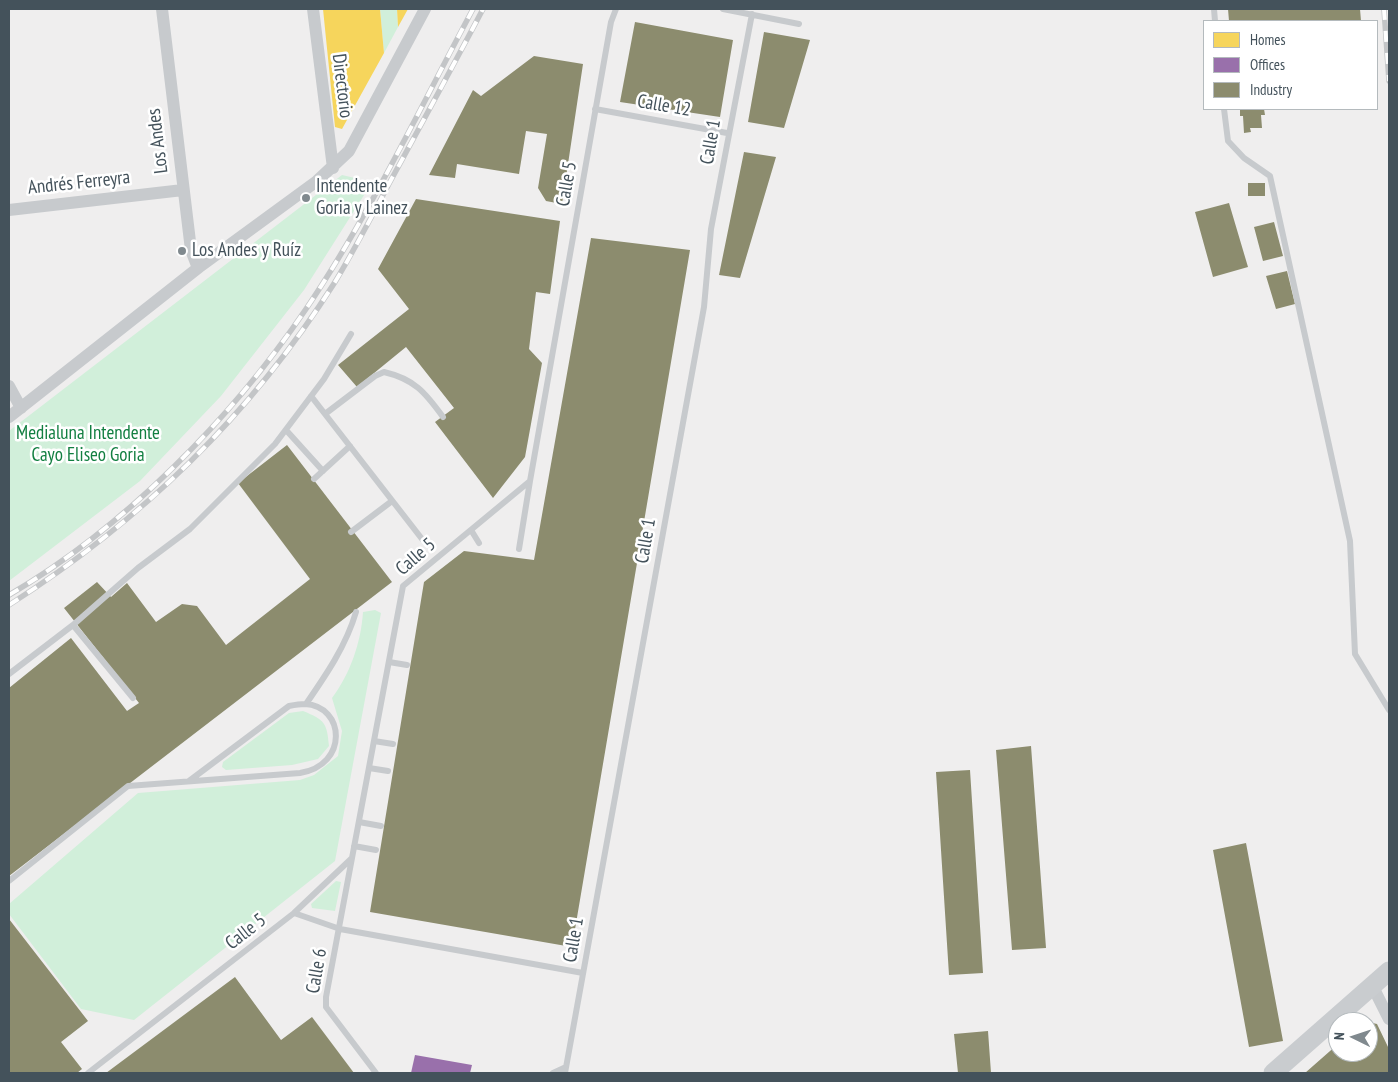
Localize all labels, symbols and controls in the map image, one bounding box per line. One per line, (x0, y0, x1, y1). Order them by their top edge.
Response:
legend (1203, 20, 1378, 110)
text: Homes (1250, 30, 1286, 49)
street label: Directorio (327, 53, 357, 119)
text: Offices (1250, 55, 1285, 74)
text: Industry (1250, 80, 1292, 99)
street label: Calle 12 (635, 90, 693, 122)
street label: Los Andes (143, 107, 173, 175)
street label: Calle 1 (696, 118, 726, 166)
street label: Calle 5 (552, 160, 582, 208)
street label: Andrés Ferreyra (27, 166, 131, 200)
place label: Intendente Goria y Lainez (316, 176, 408, 220)
marker: Intendente Goria y Lainez (300, 192, 312, 204)
place label: Los Andes y Ruíz (192, 240, 301, 262)
marker: Los Andes y Ruíz (176, 245, 188, 257)
park label: Medialuna Intendente Cayo Eliseo Goria (16, 423, 160, 467)
street label: Calle 1 (631, 517, 661, 565)
street label: Calle 5 (391, 534, 441, 580)
street label: Calle 5 (221, 909, 271, 955)
street label: Calle 1 (559, 916, 589, 964)
street label: Calle 6 (302, 947, 332, 995)
north arrow (1328, 1012, 1378, 1062)
text: N (1330, 1032, 1348, 1040)

